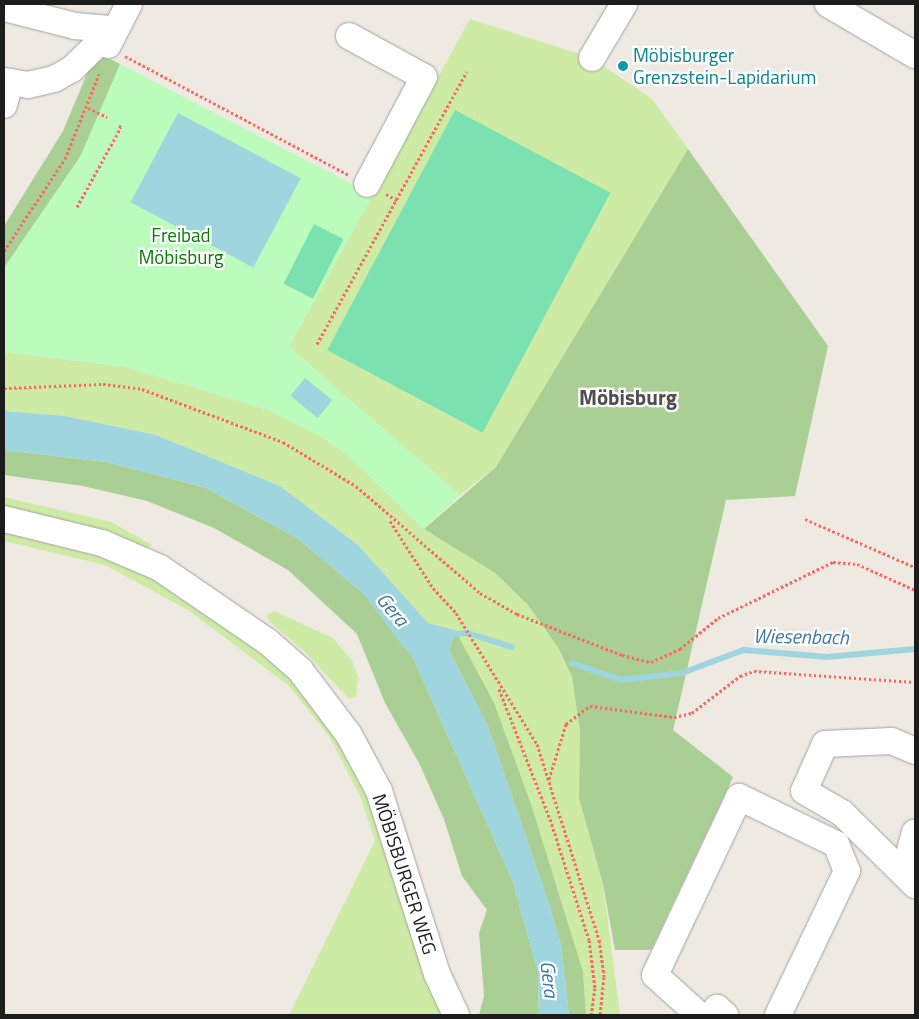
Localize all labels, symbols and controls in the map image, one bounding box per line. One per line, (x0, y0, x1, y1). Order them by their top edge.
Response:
place label: Möbisburger Grenzstein-Lapidarium (633, 44, 816, 88)
marker: Möbisburger Grenzstein-Lapidarium (617, 60, 629, 72)
park label: Freibad Möbisburg (138, 224, 224, 268)
district label: Möbisburg (579, 384, 677, 410)
water label: Gera (372, 587, 414, 631)
water label: Wiesenbach (753, 623, 849, 649)
street label: MÖBISBURGER WEG (368, 791, 442, 957)
water label: Gera (536, 959, 564, 999)

